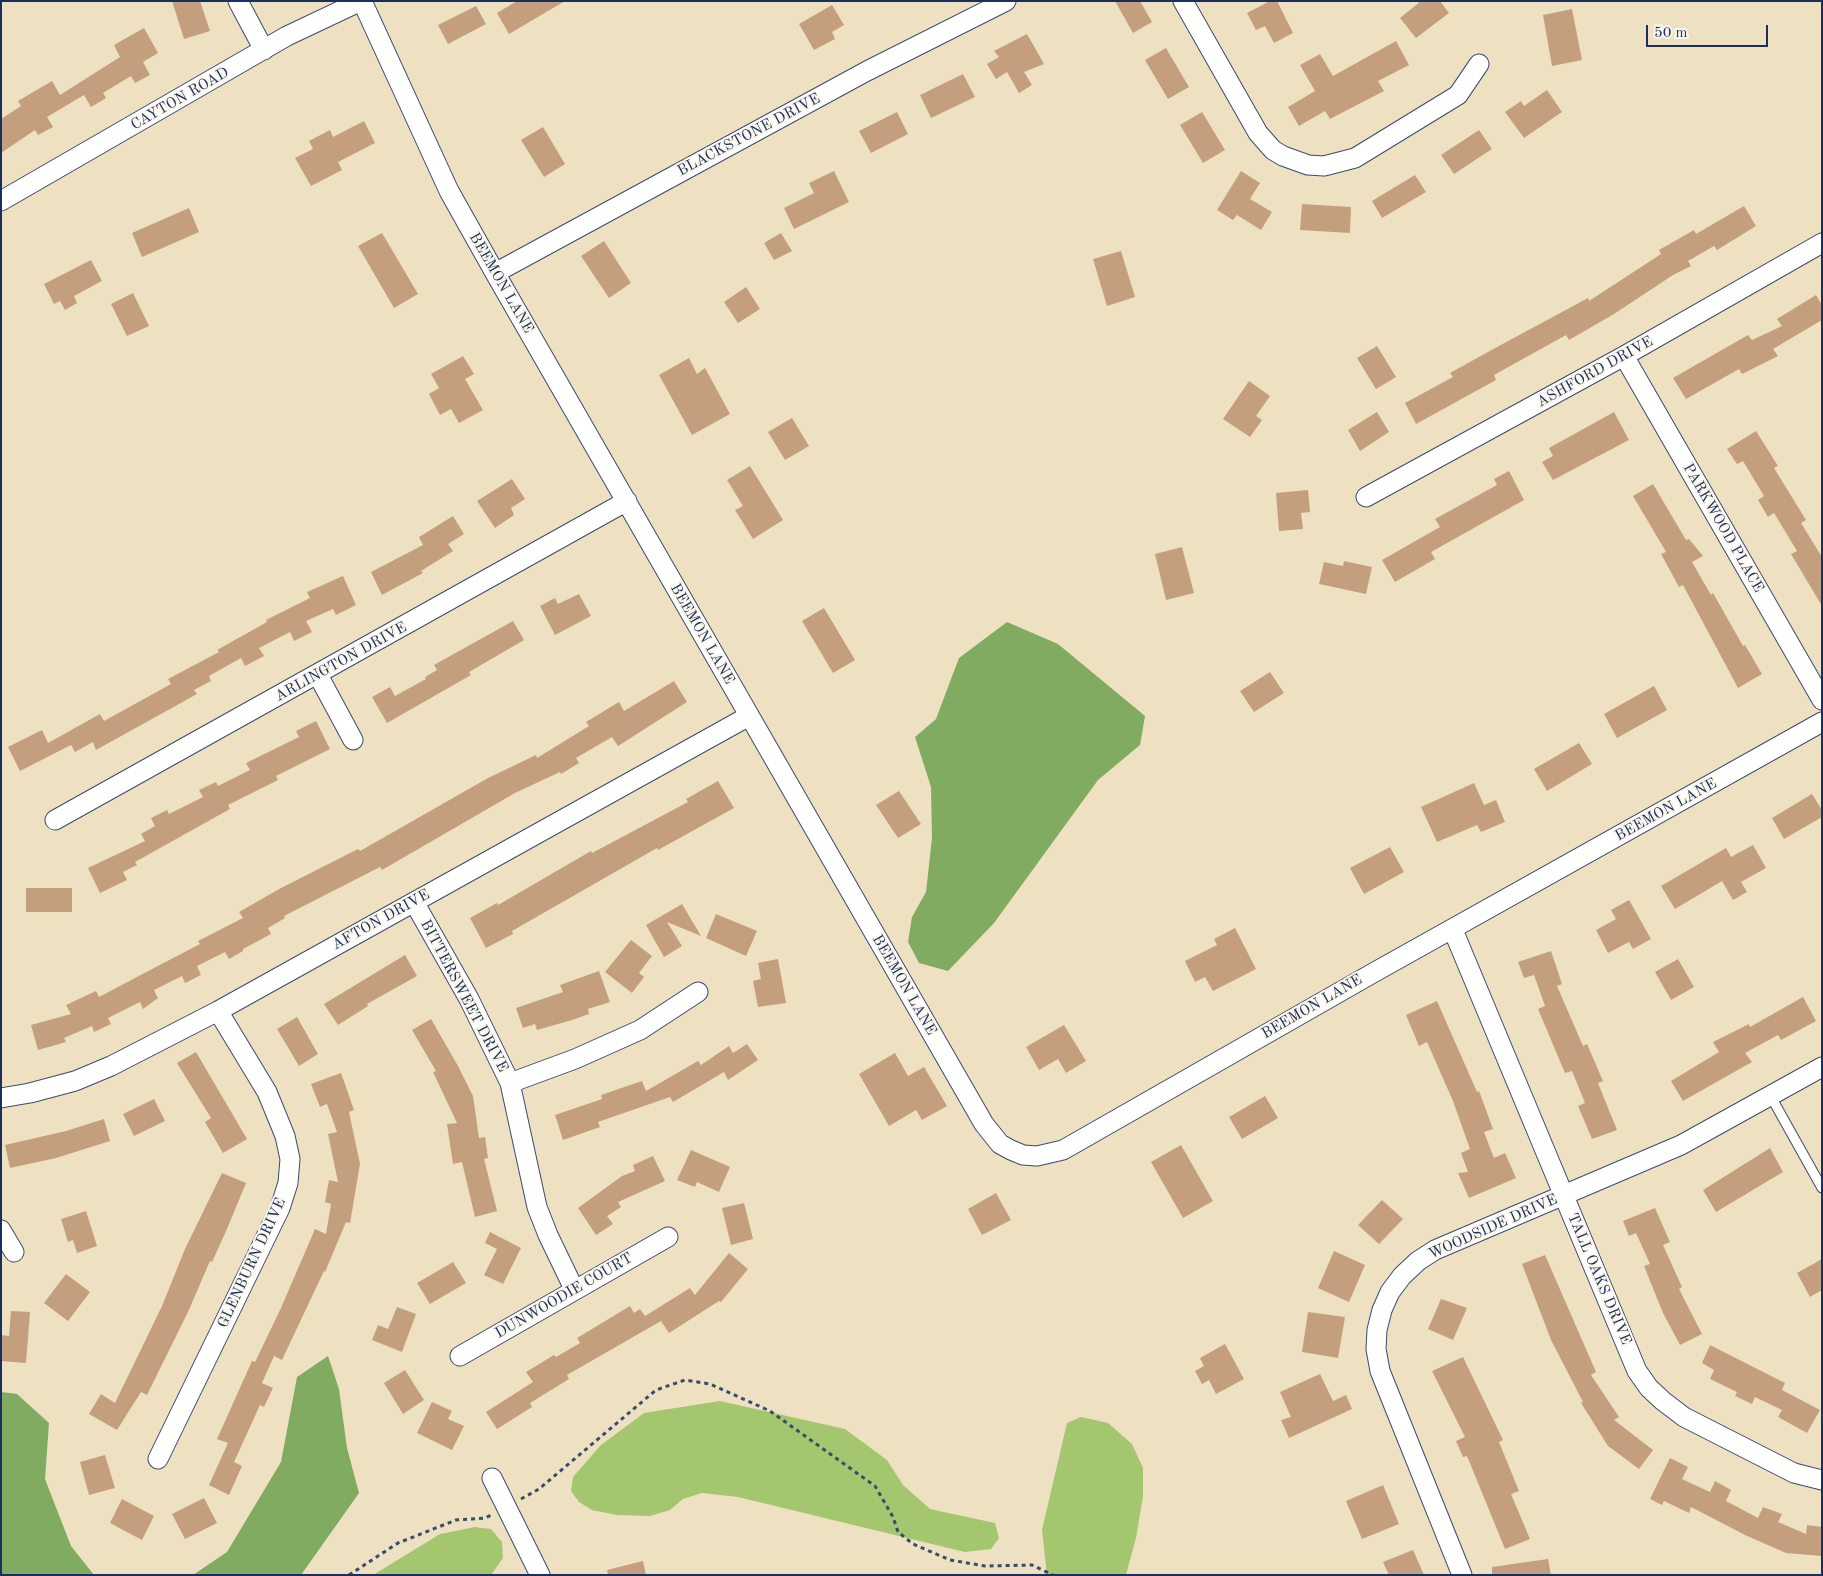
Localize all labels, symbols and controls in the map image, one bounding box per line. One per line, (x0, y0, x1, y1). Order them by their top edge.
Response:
scale bar (1648, 15, 1770, 47)
text: 50 m (1654, 26, 1688, 41)
street label: CAYTON ROAD (128, 64, 232, 134)
street label: BLACKSTONE DRIVE (674, 90, 824, 180)
street label: BEEMON LANE (465, 229, 537, 337)
street label: ASHFORD DRIVE (1534, 333, 1656, 411)
street label: PARKWOOD PLACE (1679, 460, 1767, 596)
street label: BEEMON LANE (666, 580, 738, 688)
street label: ARLINGTON DRIVE (272, 618, 410, 706)
street label: BEEMON LANE (1612, 775, 1720, 845)
street label: AFTON DRIVE (329, 886, 433, 954)
street label: BITTERSWEET DRIVE (416, 917, 512, 1075)
street label: BEEMON LANE (868, 931, 940, 1039)
street label: BEEMON LANE (1258, 971, 1366, 1043)
street label: WOODSIDE DRIVE (1426, 1190, 1560, 1264)
street label: GLENBURN DRIVE (214, 1195, 290, 1331)
street label: TALL OAKS DRIVE (1563, 1210, 1635, 1348)
street label: DUNWOODIE COURT (492, 1249, 636, 1343)

